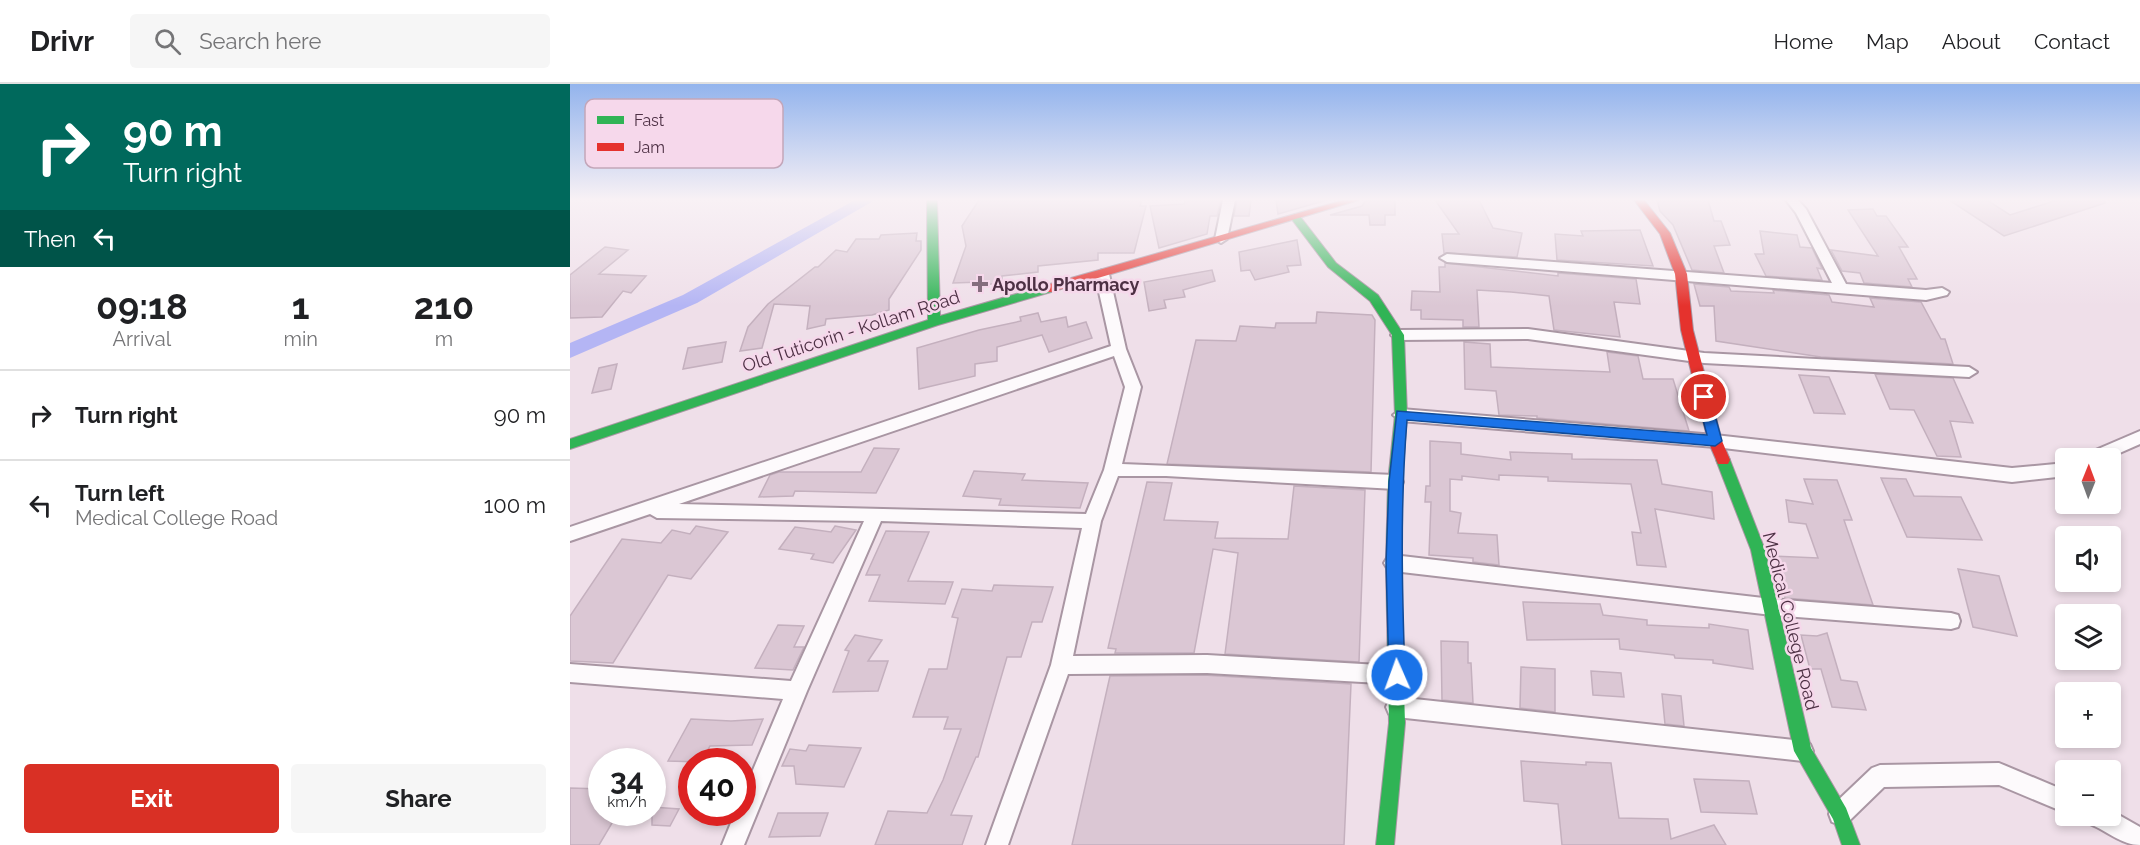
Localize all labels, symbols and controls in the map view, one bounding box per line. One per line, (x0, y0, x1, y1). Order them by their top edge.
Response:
search box (130, 14, 550, 68)
text: Drivr (30, 25, 94, 58)
icon: search (151, 25, 184, 58)
text: Search here (199, 28, 321, 54)
text: Home (1774, 29, 1833, 54)
text: Map (1866, 29, 1909, 54)
text: About (1942, 29, 2001, 54)
text: Contact (2034, 29, 2110, 54)
legend (585, 99, 783, 168)
text: 90 m (123, 107, 223, 156)
icon: right (24, 108, 102, 186)
text: Fast (634, 111, 665, 130)
text: Jam (634, 138, 665, 157)
text: Turn right (123, 157, 242, 188)
icon: left (88, 222, 121, 255)
text: Then (24, 226, 76, 252)
place label: Apollo Pharmacy (992, 274, 1139, 295)
marker: Apollo Pharmacy (973, 277, 987, 291)
text: 09:18 (96, 285, 188, 327)
text: 1 (292, 285, 310, 327)
text: 210 (414, 285, 474, 327)
street label: Old Tuticorin - Kollam Road (740, 286, 962, 376)
text: Arrival (112, 327, 171, 351)
text: min (284, 327, 318, 351)
text: m (435, 327, 453, 351)
pin (1678, 371, 1729, 422)
icon: arrive (1687, 380, 1720, 413)
icon: right (24, 399, 57, 432)
text: Turn right (75, 402, 178, 428)
text: 90 m (494, 402, 546, 428)
north arrow (2055, 448, 2121, 514)
map controls (2055, 448, 2121, 826)
text: Turn left (75, 480, 165, 506)
icon: left (24, 489, 57, 522)
text: 100 m (484, 492, 546, 518)
text: Medical College Road (75, 506, 278, 530)
button: sound (2055, 526, 2121, 592)
street label: Medical College Road (1759, 530, 1823, 712)
button: layers (2055, 604, 2121, 670)
position arrow (1365, 643, 1429, 707)
button: + (2055, 682, 2121, 748)
speed limit sign: 40 (678, 748, 756, 826)
button: − (2055, 760, 2121, 826)
text: 34 (610, 762, 644, 797)
button: Exit (24, 764, 279, 833)
button: Share (291, 764, 546, 833)
text: km/h (607, 793, 647, 811)

